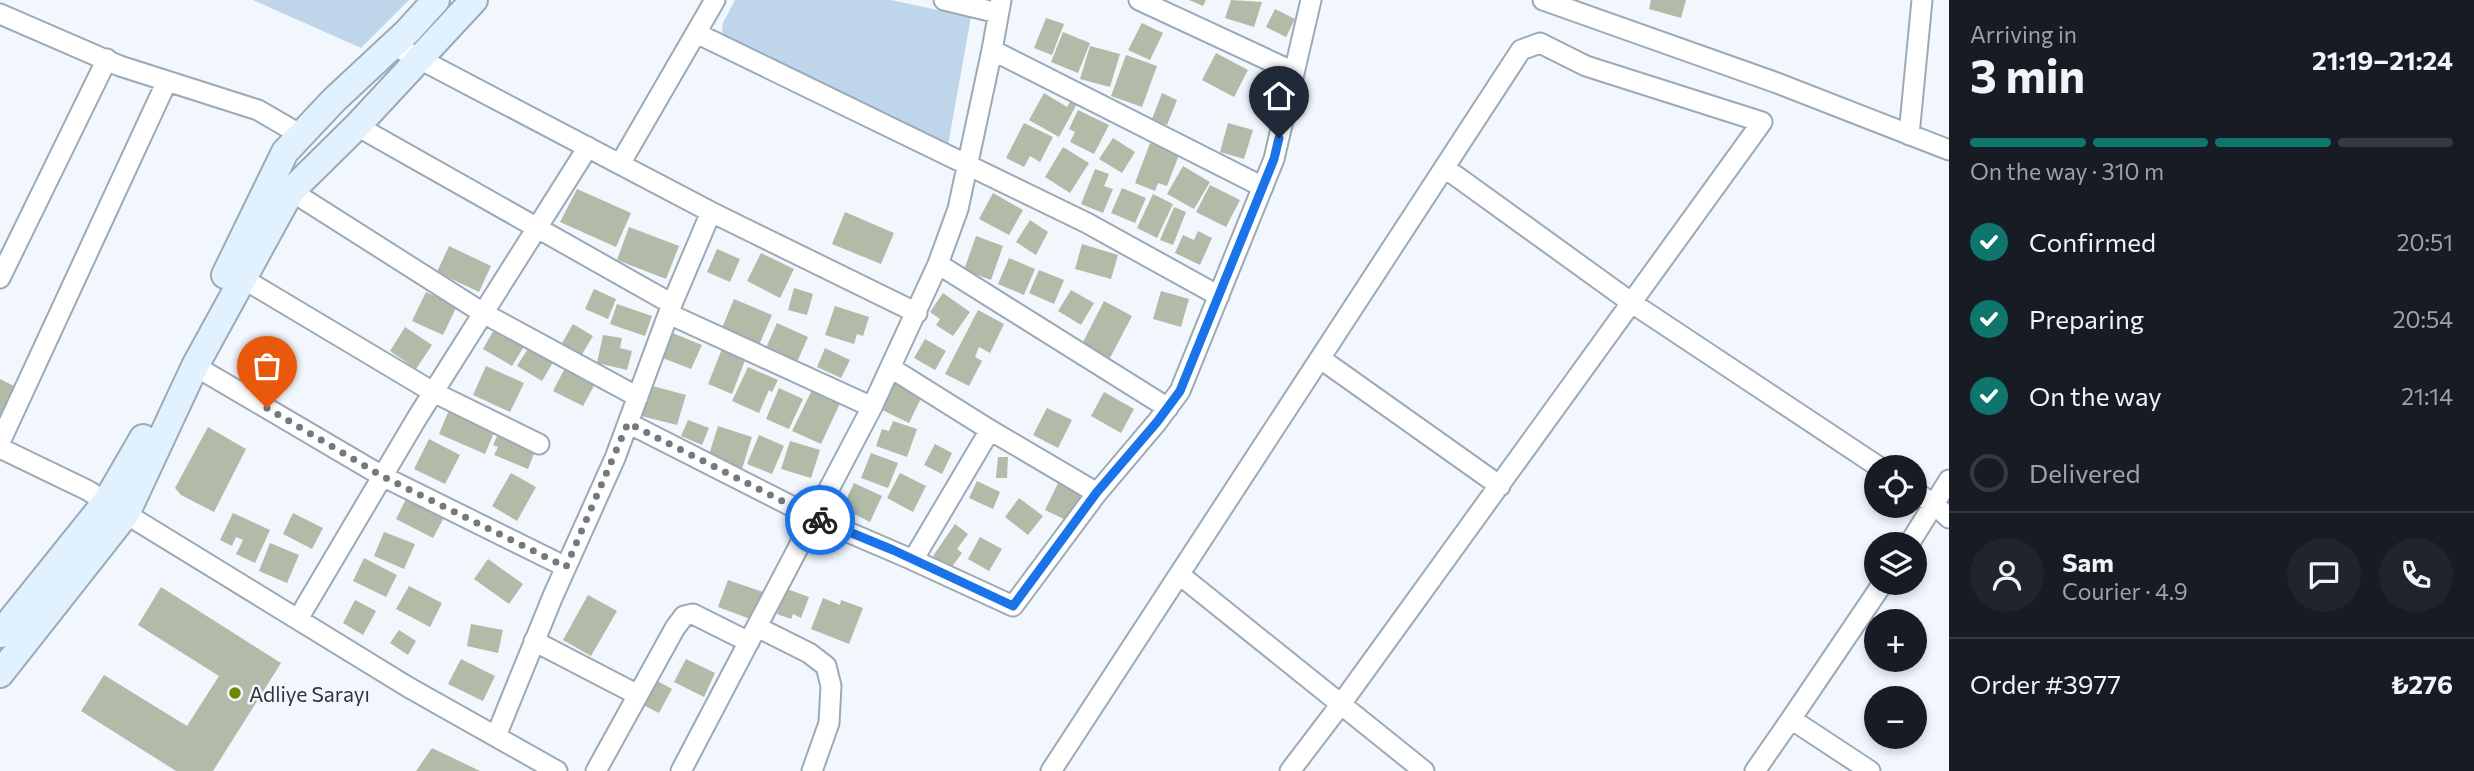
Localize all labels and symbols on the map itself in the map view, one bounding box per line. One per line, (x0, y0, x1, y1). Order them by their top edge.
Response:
pin (1249, 66, 1309, 138)
pin (237, 336, 297, 408)
courier (785, 485, 855, 555)
place label: Adliye Sarayı (249, 681, 370, 706)
marker: Adliye Sarayı (227, 685, 243, 701)

